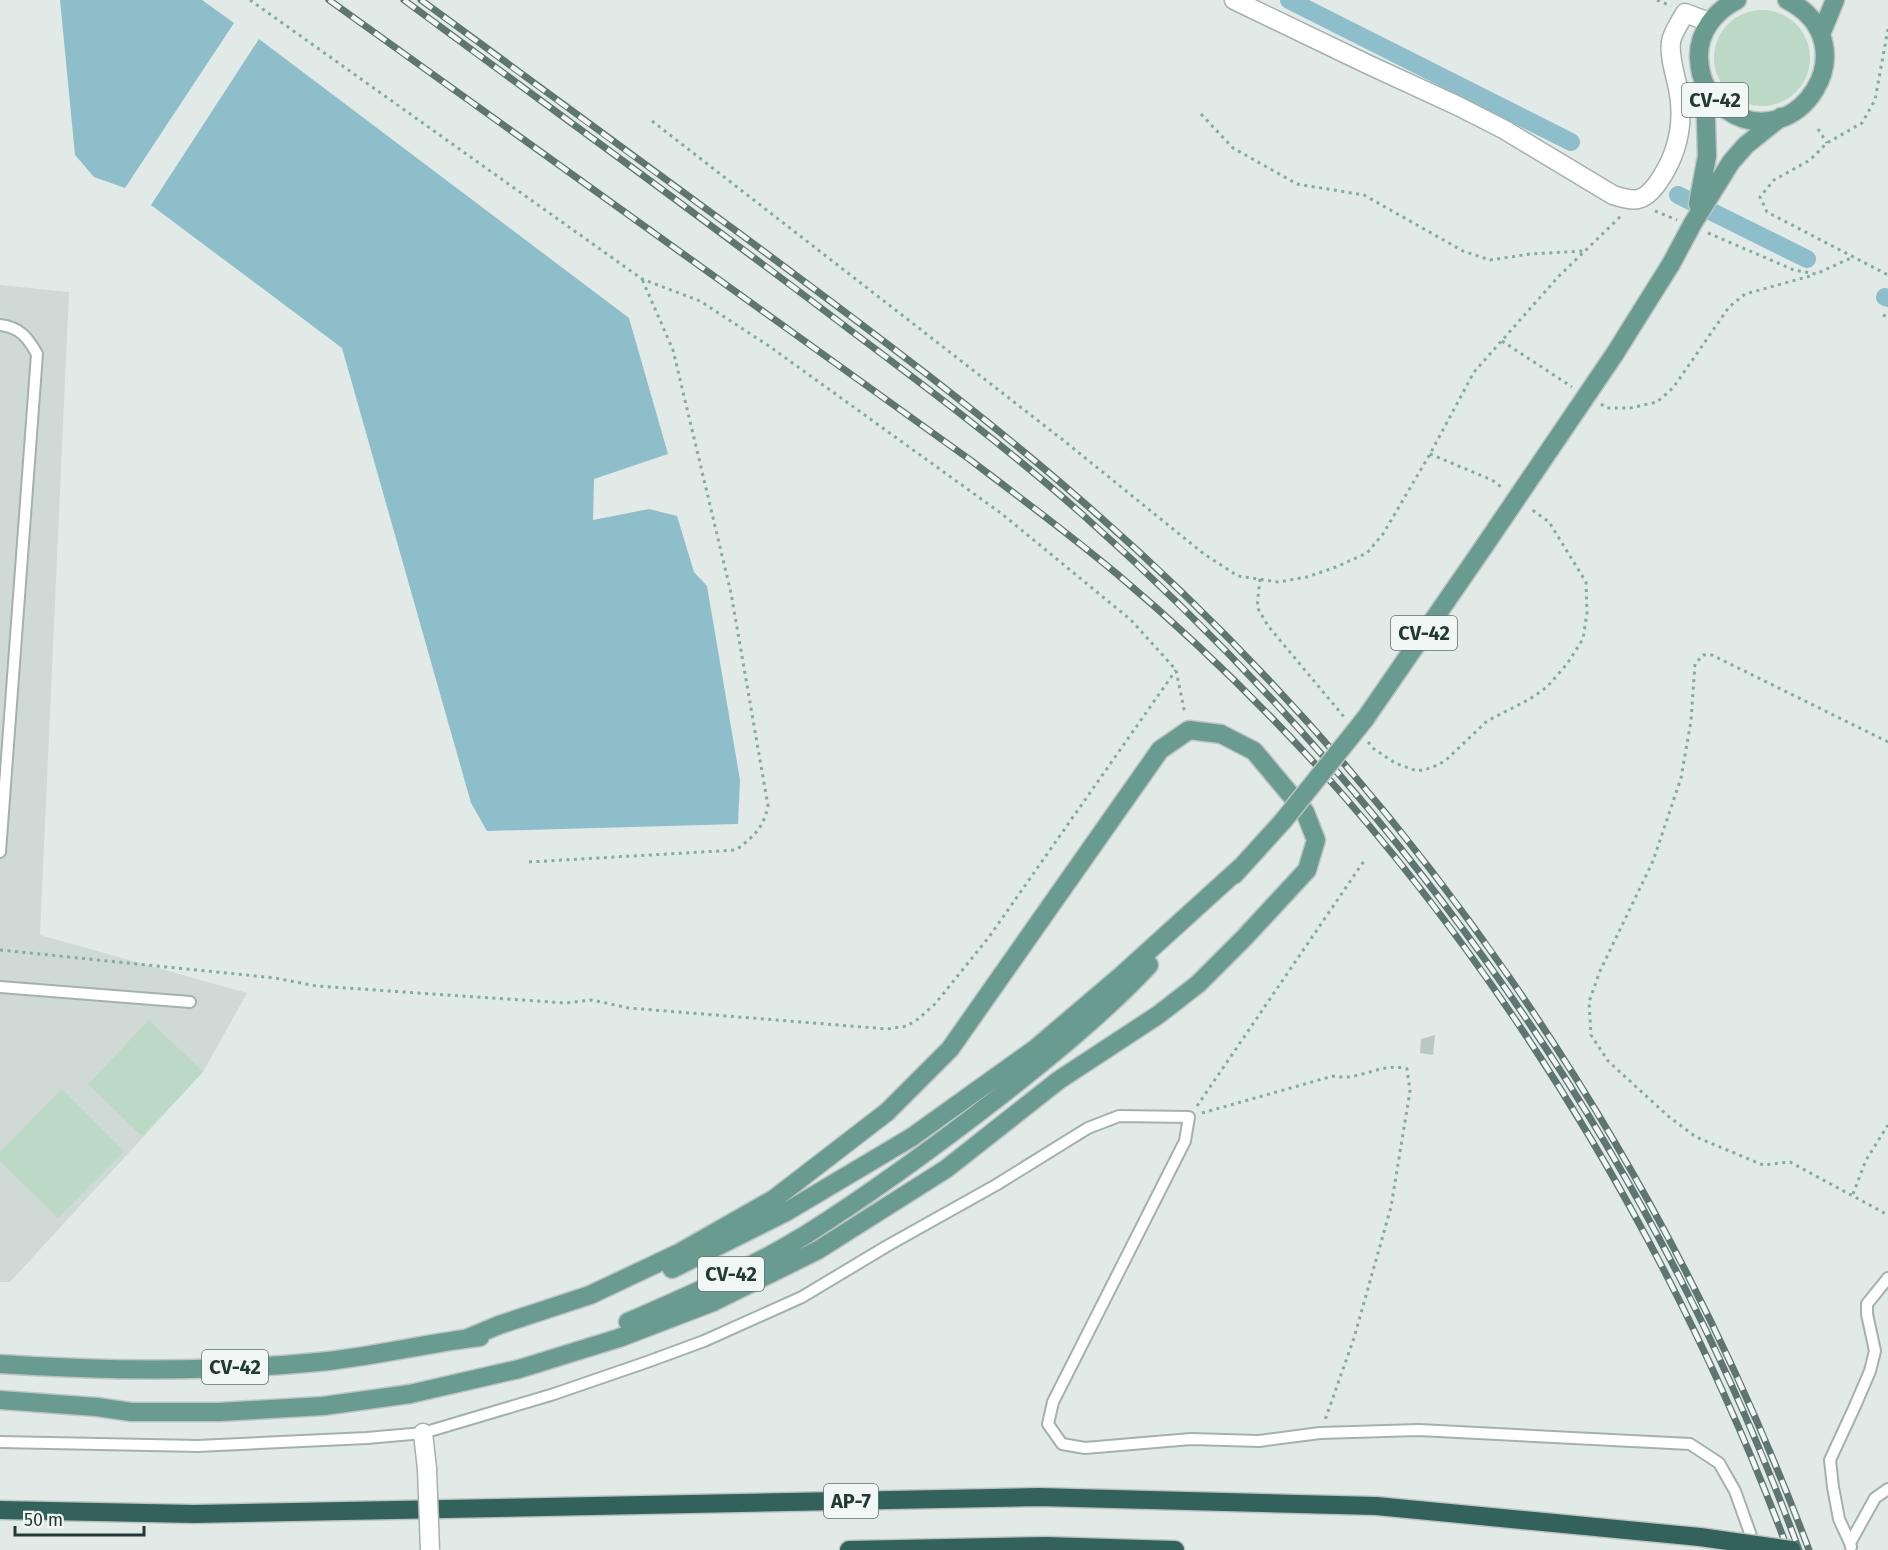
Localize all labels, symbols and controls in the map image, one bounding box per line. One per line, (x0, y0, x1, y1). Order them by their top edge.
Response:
road number: CV-42 (1682, 83, 1748, 117)
road number: CV-42 (1391, 616, 1457, 650)
road number: CV-42 (698, 1257, 764, 1291)
road number: CV-42 (202, 1350, 268, 1384)
road number: AP-7 (824, 1484, 878, 1518)
scale bar (15, 1499, 144, 1537)
text: 50 m (24, 1509, 63, 1531)

